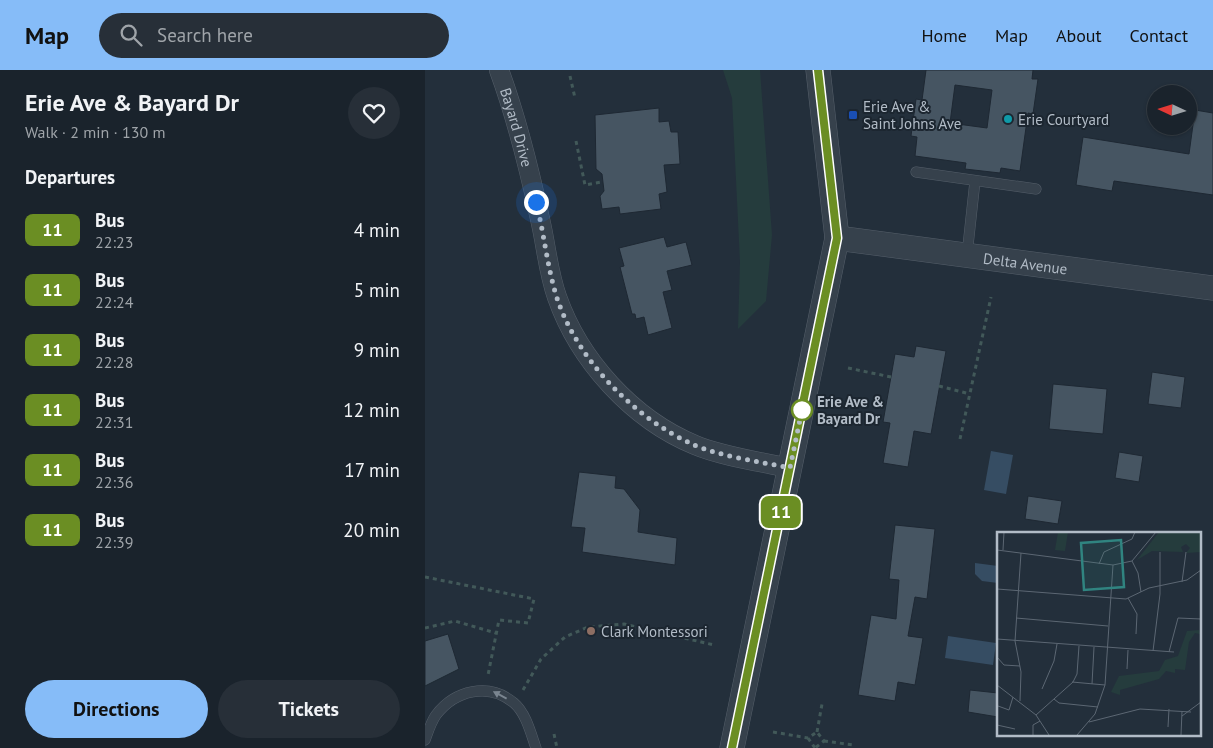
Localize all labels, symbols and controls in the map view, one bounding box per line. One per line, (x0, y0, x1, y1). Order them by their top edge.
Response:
search box (99, 13, 449, 58)
text: Map (25, 20, 69, 51)
icon: search (117, 21, 145, 49)
text: Search here (157, 23, 253, 47)
text: Home (921, 24, 967, 47)
text: Map (995, 24, 1028, 47)
text: About (1056, 24, 1102, 47)
text: Contact (1130, 24, 1188, 47)
street label: Bayard Drive (496, 85, 537, 169)
north arrow (1147, 85, 1197, 135)
map controls (1147, 85, 1197, 135)
text: Erie Ave & Bayard Dr (25, 87, 239, 118)
button: heart (348, 87, 400, 139)
place label: Erie Ave & Saint Johns Ave (863, 97, 961, 133)
marker: Erie Ave & Saint Johns Ave (847, 109, 859, 121)
place label: Erie Courtyard (1018, 110, 1109, 129)
marker: Erie Courtyard (1002, 113, 1014, 125)
text: Walk · 2 min · 130 m (25, 122, 165, 142)
text: Departures (25, 165, 115, 189)
your location (524, 190, 549, 215)
text: Bus (95, 208, 124, 232)
text: 11 (42, 218, 63, 241)
text: 4 min (354, 218, 400, 242)
text: 22:23 (95, 232, 133, 252)
street label: Delta Avenue (982, 248, 1069, 278)
text: Bus (95, 268, 124, 292)
text: 11 (42, 278, 63, 301)
text: 5 min (354, 278, 400, 302)
text: 22:24 (95, 292, 133, 312)
text: Bus (95, 328, 124, 352)
text: 11 (42, 338, 63, 361)
text: 9 min (354, 338, 400, 362)
text: 22:28 (95, 352, 133, 372)
text: Bus (95, 388, 124, 412)
place label: Erie Ave & Bayard Dr (817, 392, 884, 428)
text: 11 (42, 398, 63, 421)
text: 12 min (343, 398, 400, 422)
marker: Erie Ave & Bayard Dr (791, 399, 813, 421)
text: 22:31 (95, 412, 133, 432)
text: Bus (95, 448, 124, 472)
text: 11 (42, 458, 63, 481)
text: 17 min (344, 458, 400, 482)
text: 22:36 (95, 472, 133, 492)
line badge: 11 (759, 496, 803, 528)
text: 11 (771, 500, 791, 523)
text: Bus (95, 508, 124, 532)
text: 11 (42, 518, 63, 541)
text: 20 min (343, 518, 400, 542)
text: 22:39 (95, 532, 133, 552)
inset map (997, 532, 1201, 736)
place label: Clark Montessori (601, 622, 708, 641)
marker: Clark Montessori (585, 625, 597, 637)
button: Directions (25, 680, 208, 738)
button: Tickets (218, 680, 400, 738)
one-way arrow (493, 691, 507, 700)

